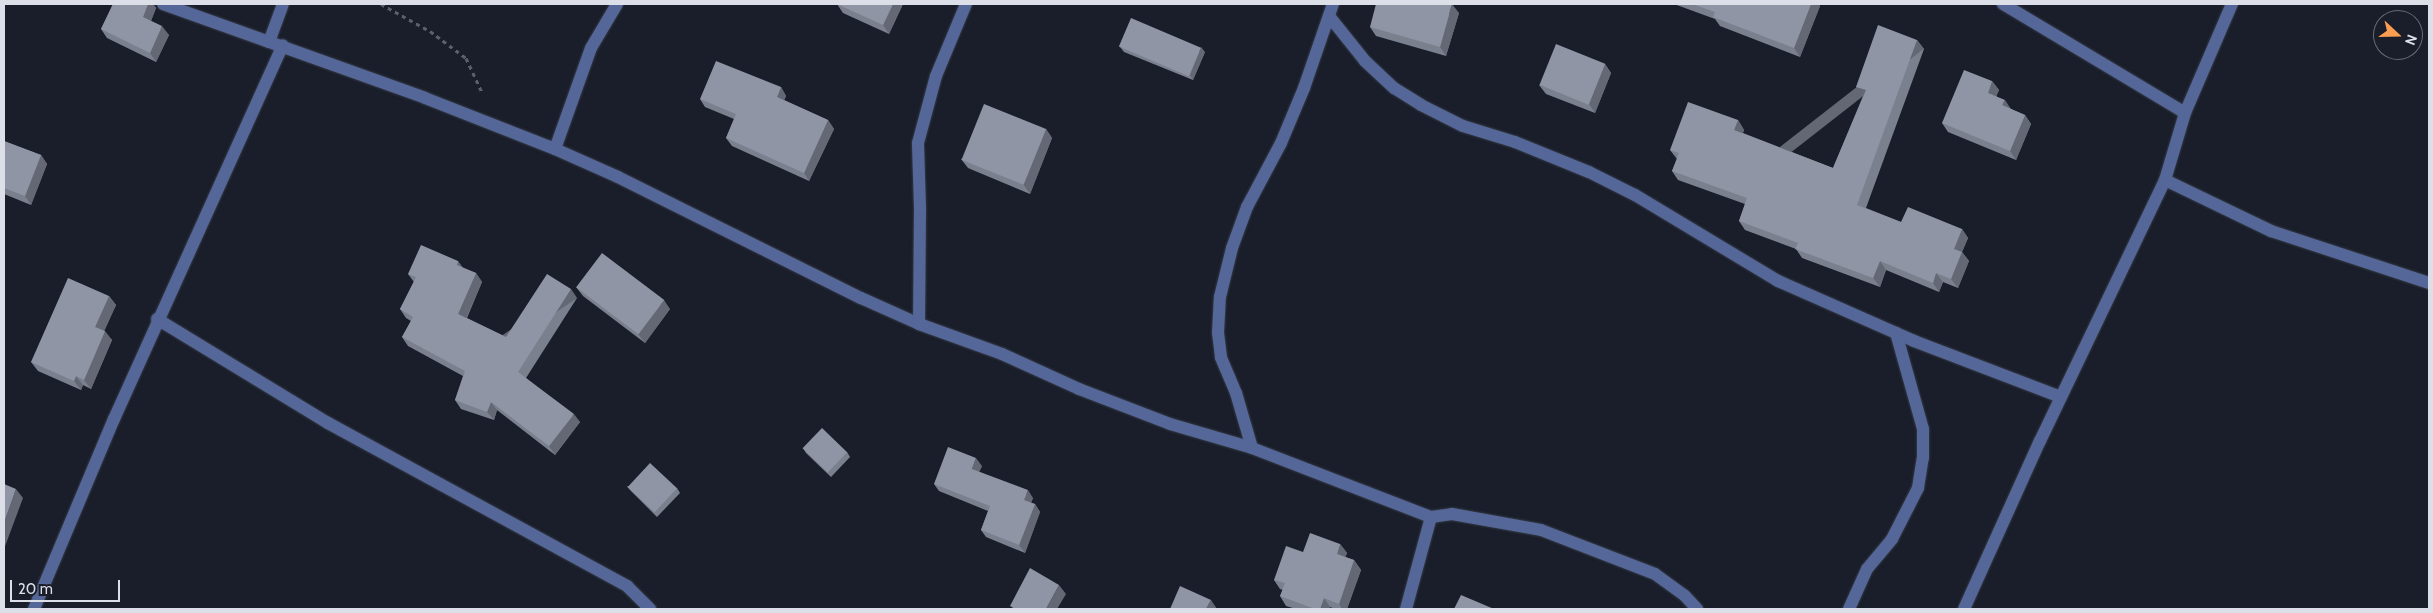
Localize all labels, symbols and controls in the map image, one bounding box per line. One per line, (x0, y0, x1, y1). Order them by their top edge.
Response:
north arrow (2373, 10, 2423, 60)
text: N (2401, 32, 2421, 48)
scale bar (12, 570, 122, 602)
text: 20 m (18, 580, 53, 598)

